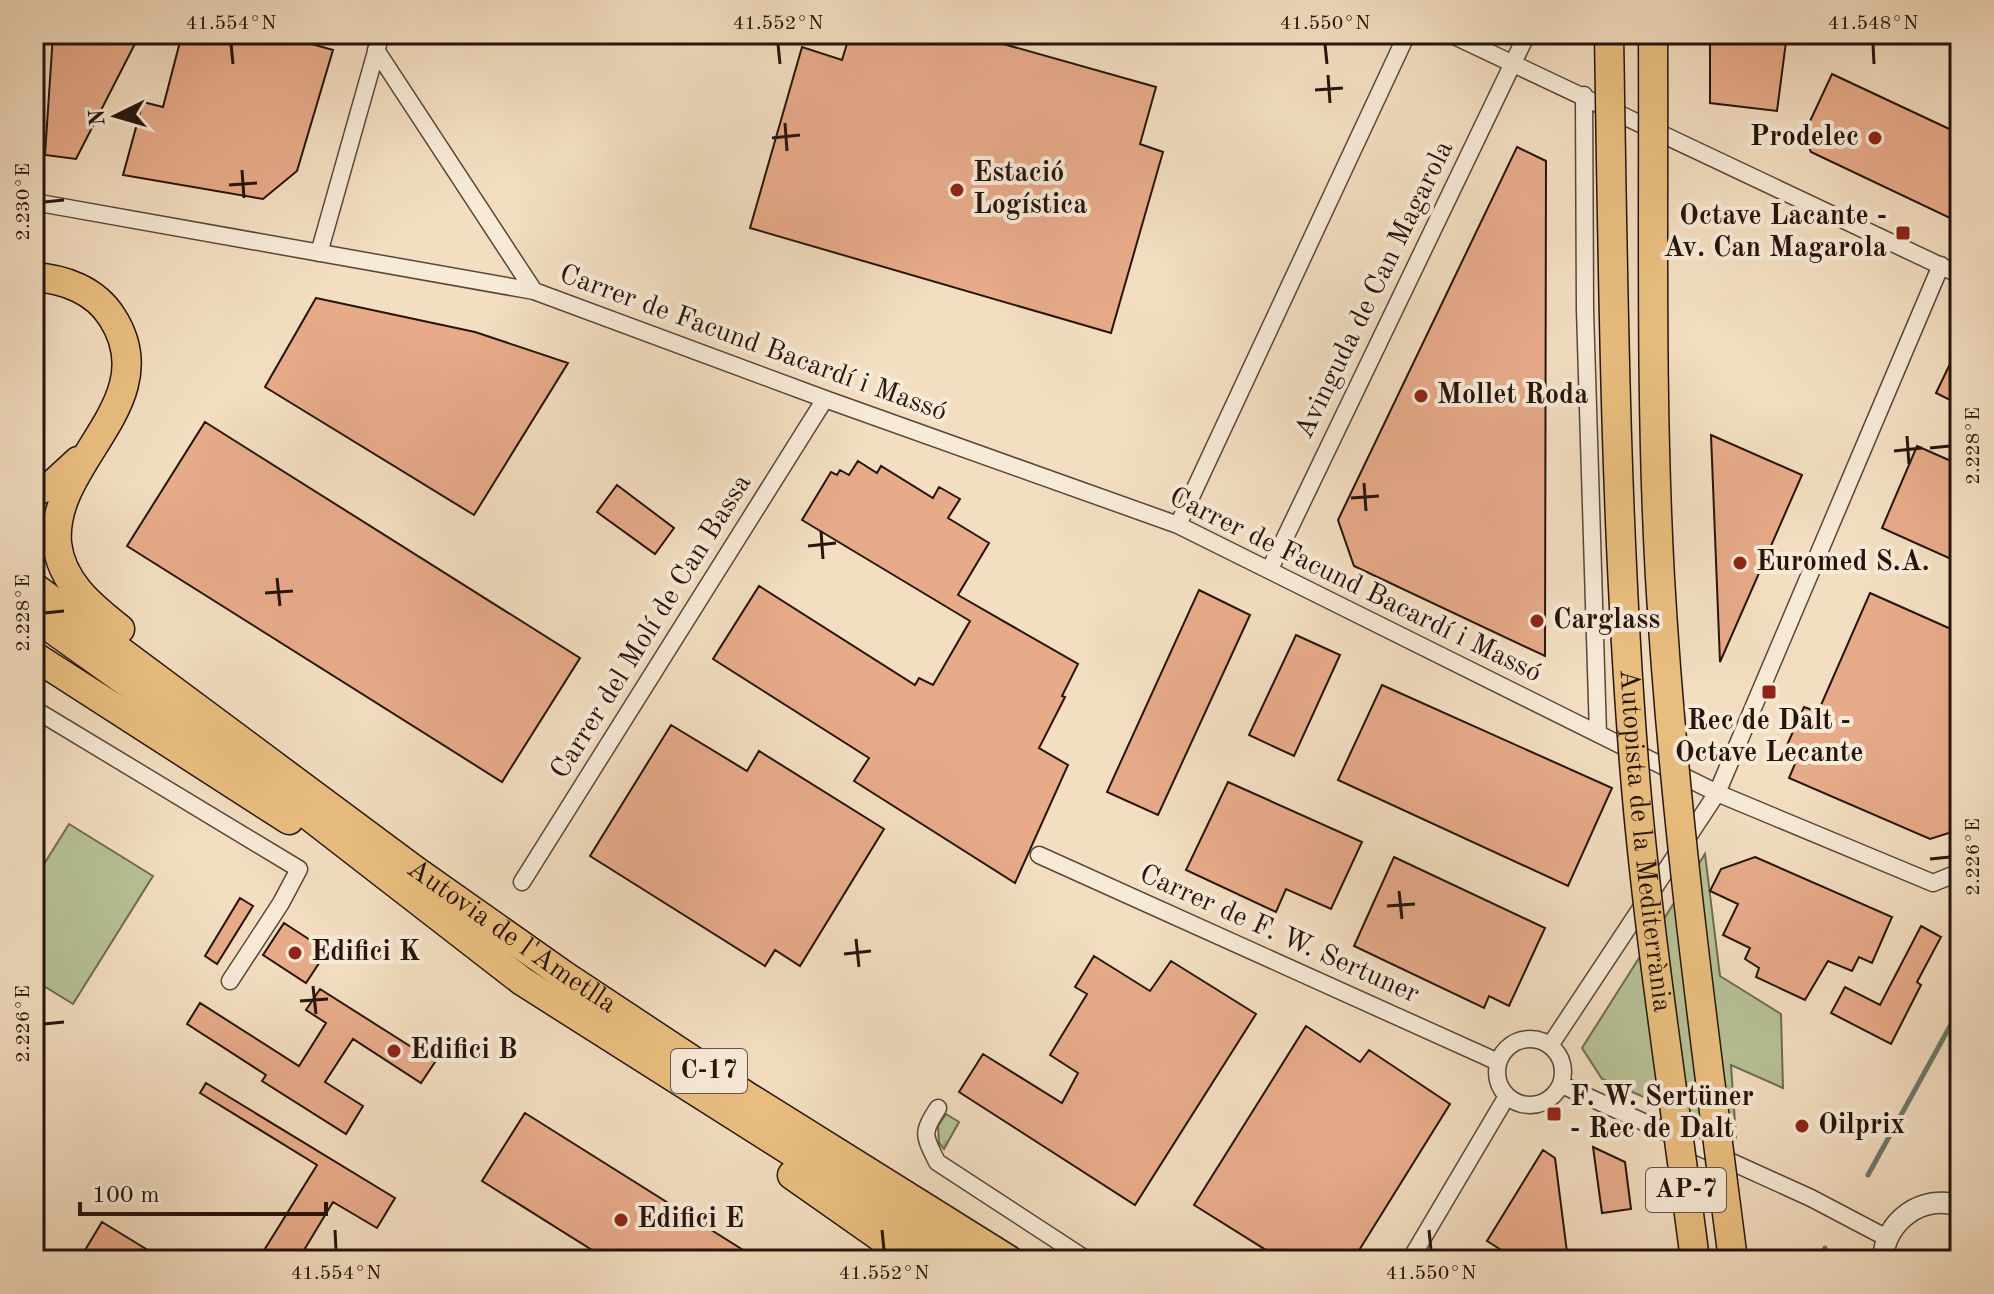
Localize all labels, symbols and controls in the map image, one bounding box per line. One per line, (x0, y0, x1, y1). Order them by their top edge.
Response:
text: 41.554°N (186, 14, 276, 34)
text: 41.552°N (733, 14, 823, 34)
text: 41.550°N (1280, 14, 1370, 34)
text: 41.548°N (1828, 14, 1918, 34)
north arrow (76, 76, 156, 156)
text: N (86, 108, 110, 127)
place label: Prodelec (1750, 124, 1859, 152)
marker: Prodelec (1866, 129, 1884, 147)
street label: Avinguda de Can Magarola (1291, 137, 1459, 443)
place label: Estació Logística (973, 160, 1088, 220)
text: 2.230°E (14, 163, 34, 241)
marker: Estació Logística (948, 181, 966, 199)
place label: Octave Lacante - Av. Can Magarola (1664, 203, 1887, 263)
marker: Octave Lacante - Av. Can Magarola (1894, 224, 1912, 242)
street label: Carrer de Facund Bacardí i Massó (555, 261, 951, 427)
place label: Mollet Roda (1437, 382, 1588, 410)
marker: Mollet Roda (1412, 387, 1430, 405)
text: 2.228°E (1964, 407, 1984, 485)
street label: Carrer del Molí de Can Bassa (547, 470, 758, 784)
street label: Carrer de Facund Bacardí i Massó (1164, 483, 1546, 689)
place label: Euromed S.A. (1756, 549, 1930, 577)
marker: Euromed S.A. (1731, 554, 1749, 572)
text: 2.228°E (14, 574, 34, 652)
place label: Carglass (1553, 607, 1660, 635)
marker: Carglass (1528, 612, 1546, 630)
street label: Autopista de la Mediterrània (1613, 668, 1675, 1014)
marker: Rec de Dalt - Octave Lecante (1760, 683, 1778, 701)
place label: Rec de Dalt - Octave Lecante (1675, 708, 1863, 768)
text: 2.226°E (1964, 818, 1984, 896)
street label: Autovia de l'Ametlla (401, 855, 621, 1020)
street label: Carrer de F. W. Sertuner (1135, 861, 1423, 1009)
place label: Edifici K (311, 939, 420, 967)
marker: Edifici K (286, 944, 304, 962)
text: 2.226°E (14, 985, 34, 1063)
place label: Edifici B (410, 1037, 518, 1065)
marker: Edifici B (385, 1042, 403, 1060)
road number: C-17 (671, 1049, 747, 1093)
place label: F. W. Sertüner - Rec de Dalt (1570, 1084, 1754, 1144)
marker: F. W. Sertüner - Rec de Dalt (1545, 1105, 1563, 1123)
place label: Oilprix (1818, 1112, 1905, 1140)
marker: Oilprix (1793, 1117, 1811, 1135)
scale bar (80, 1166, 326, 1216)
road number: AP-7 (1646, 1168, 1726, 1212)
text: 100 m (92, 1184, 160, 1208)
place label: Edifici E (637, 1206, 744, 1234)
marker: Edifici E (612, 1211, 630, 1229)
text: 41.554°N (291, 1264, 381, 1284)
text: 41.552°N (839, 1264, 929, 1284)
text: 41.550°N (1386, 1264, 1476, 1284)

